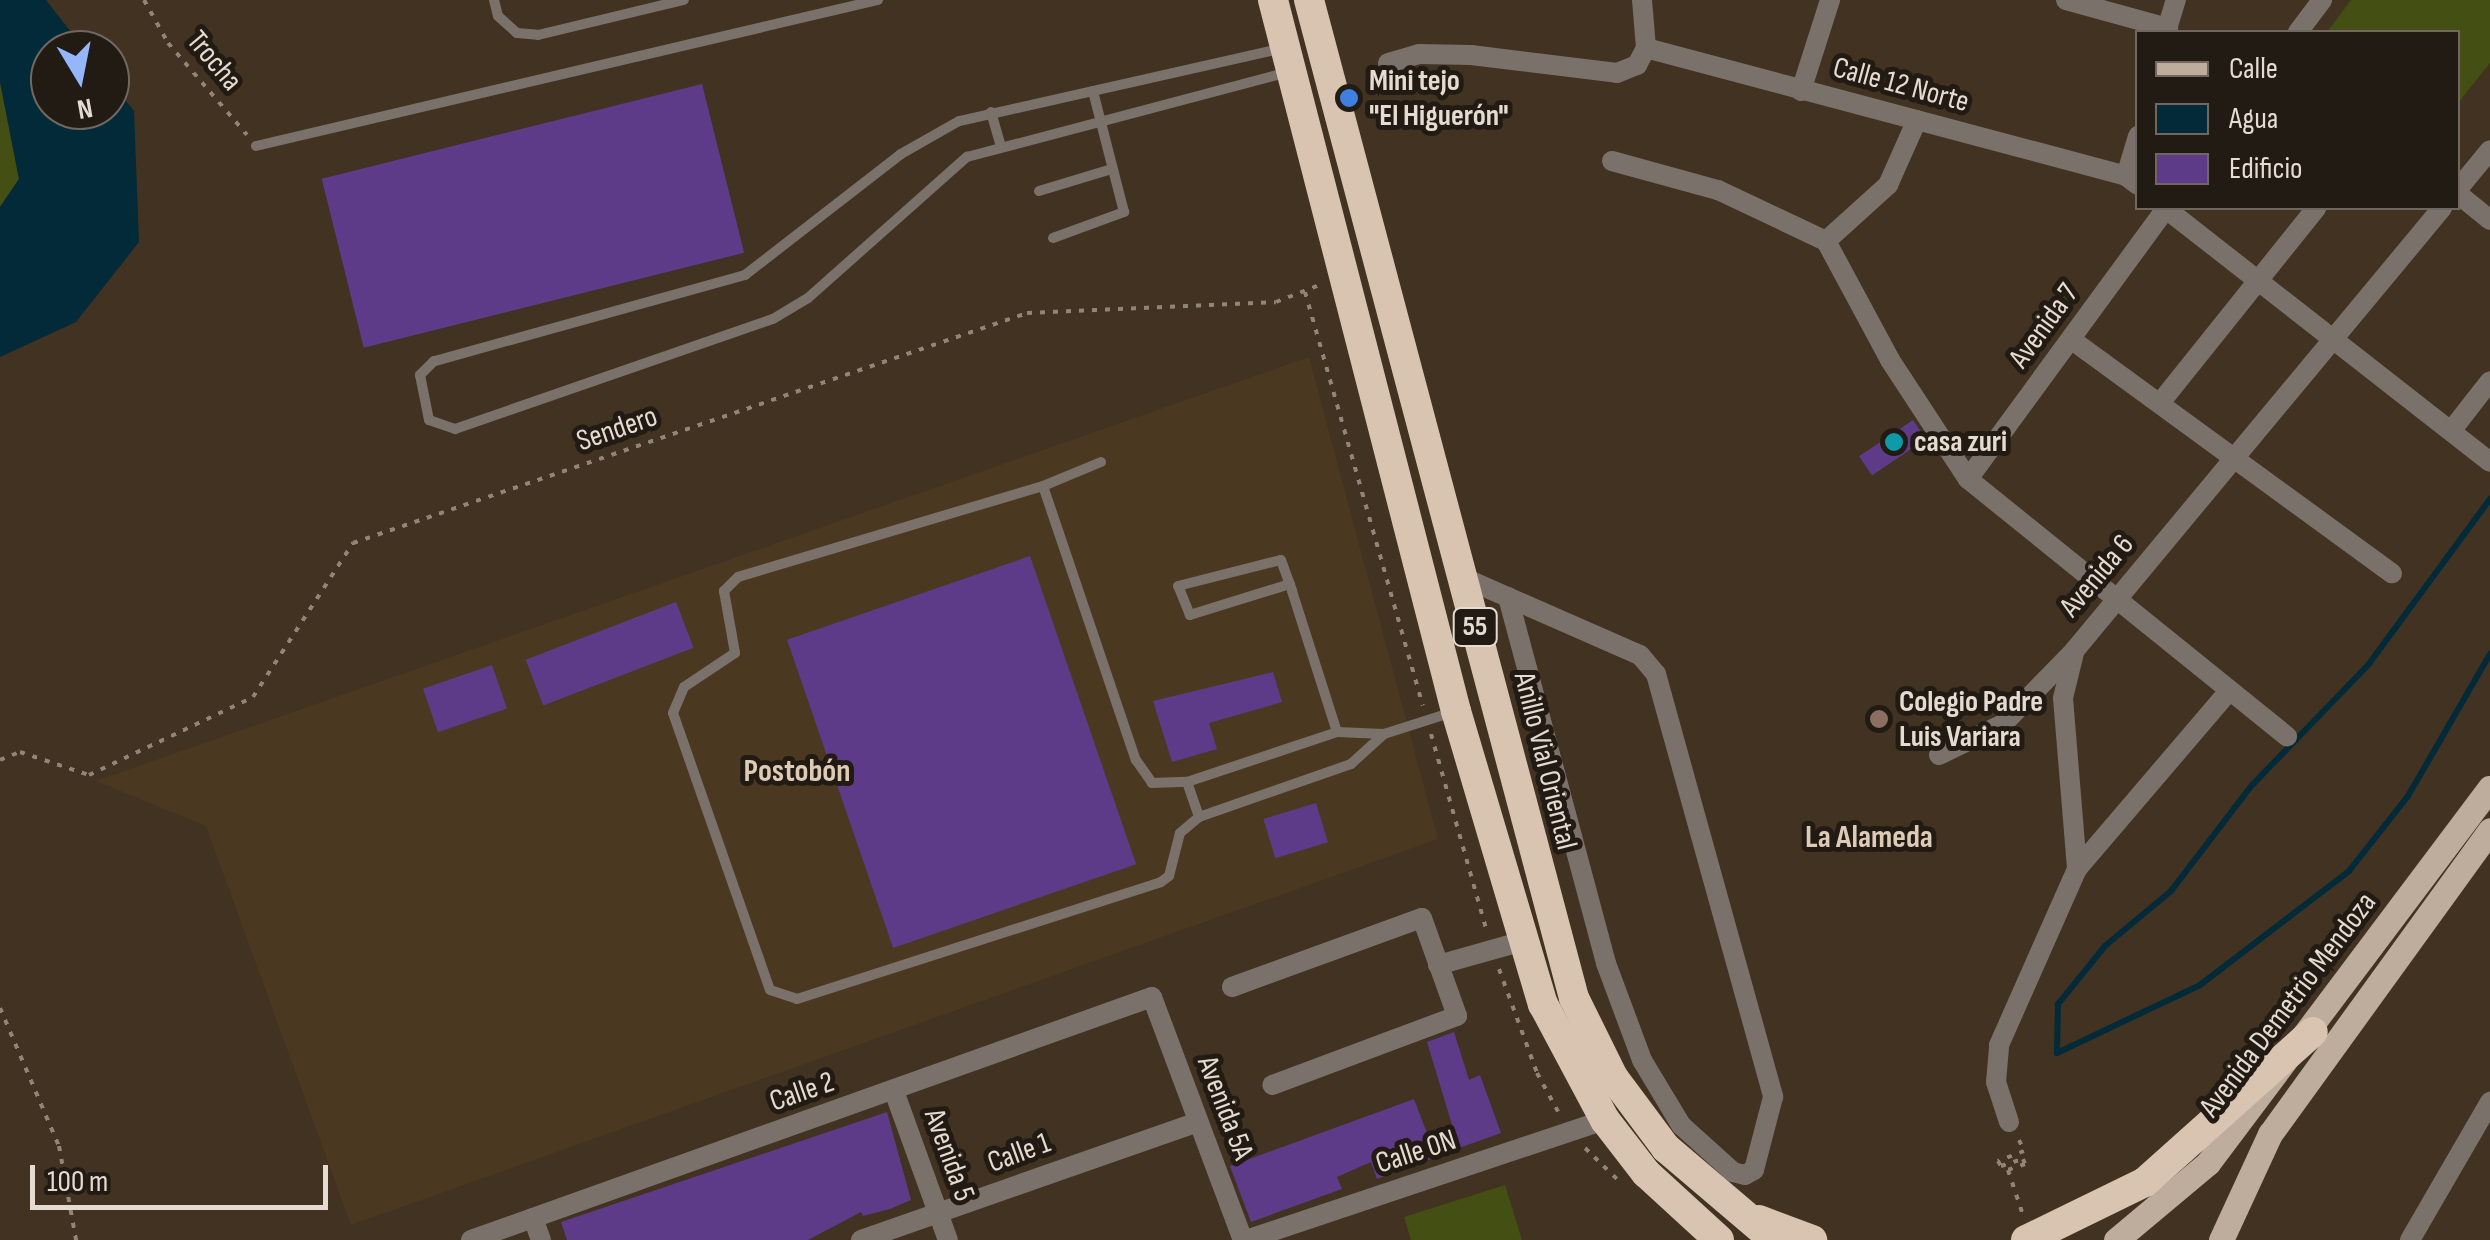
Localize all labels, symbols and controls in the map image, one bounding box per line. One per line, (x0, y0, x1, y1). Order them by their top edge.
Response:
street label: Trocha (179, 24, 249, 98)
north arrow (30, 30, 130, 130)
legend (2135, 30, 2460, 210)
street label: Calle 12 Norte (1829, 50, 1973, 120)
text: Calle (2229, 51, 2278, 87)
place label: Mini tejo "El Higuerón" (1369, 63, 1509, 134)
marker: Mini tejo "El Higuerón" (1338, 87, 1360, 109)
text: N (75, 91, 95, 126)
text: Agua (2229, 101, 2278, 137)
text: Edificio (2229, 151, 2302, 187)
street label: Avenida 7 (2001, 277, 2087, 375)
street label: Sendero (572, 398, 662, 460)
place label: casa zuri (1914, 424, 2007, 460)
marker: casa zuri (1883, 431, 1905, 453)
street label: Avenida 6 (2052, 528, 2142, 624)
road number: 55 (1452, 604, 1498, 650)
street label: Anillo Vial Oriental (1506, 669, 1584, 853)
place label: Colegio Padre Luis Variara (1899, 684, 2043, 754)
marker: Colegio Padre Luis Variara (1868, 708, 1890, 730)
district label: Postobón (743, 753, 851, 791)
district label: La Alameda (1805, 819, 1933, 857)
street label: Avenida Demetrio Mendoza (2192, 886, 2384, 1124)
street label: Avenida 5A (1189, 1051, 1261, 1165)
street label: Calle 2 (765, 1064, 839, 1120)
street label: Avenida 5 (916, 1104, 982, 1206)
street label: Calle 0N (1371, 1122, 1461, 1182)
street label: Calle 1 (983, 1125, 1055, 1181)
scale bar (35, 1145, 332, 1207)
text: 100 m (47, 1164, 108, 1200)

